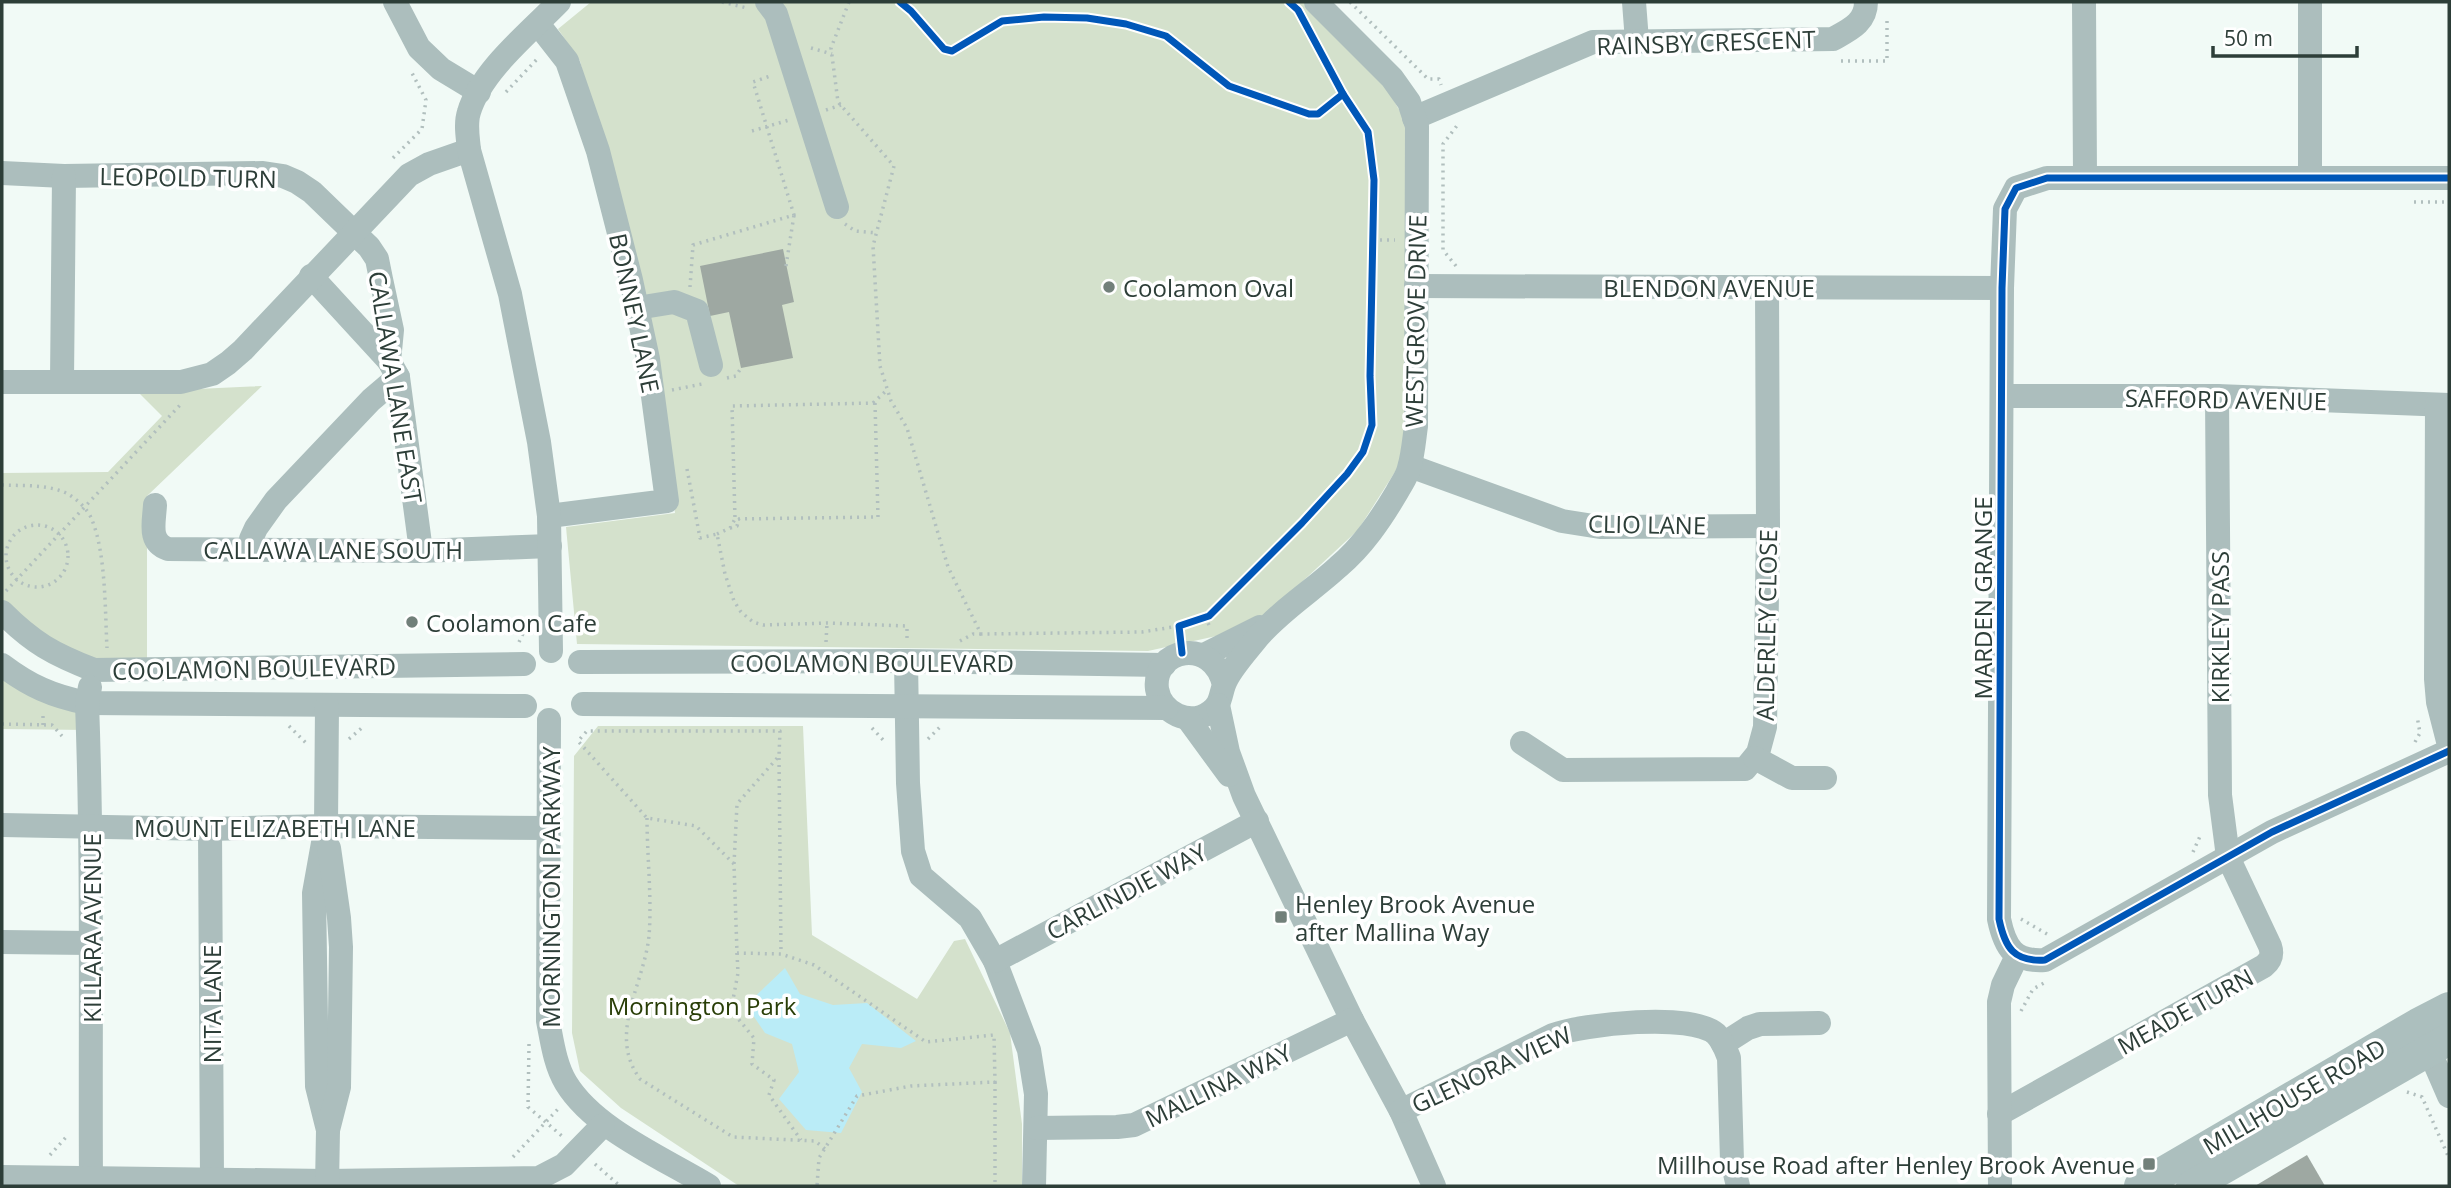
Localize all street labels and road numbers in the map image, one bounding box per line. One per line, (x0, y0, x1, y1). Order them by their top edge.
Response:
street label: RAINSBY CRESCENT (1596, 22, 1816, 62)
street label: LEOPOLD TURN (99, 159, 277, 195)
street label: WESTGROVE DRIVE (1397, 214, 1433, 428)
street label: BONNEY LANE (602, 230, 668, 396)
street label: CALLAWA LANE EAST (361, 269, 431, 505)
street label: BLENDON AVENUE (1603, 271, 1815, 304)
street label: SAFFORD AVENUE (2125, 381, 2327, 417)
street label: MARDEN GRANGE (1966, 497, 1999, 699)
street label: CLIO LANE (1588, 506, 1706, 542)
street label: ALDERLEY CLOSE (1748, 529, 1784, 721)
street label: CALLAWA LANE SOUTH (203, 533, 463, 566)
street label: KIRKLEY PASS (2203, 551, 2236, 703)
street label: COOLAMON BOULEVARD (730, 646, 1014, 679)
street label: COOLAMON BOULEVARD (112, 649, 396, 687)
street label: MORNINGTON PARKWAY (534, 746, 567, 1028)
street label: MOUNT ELIZABETH LANE (134, 811, 416, 844)
street label: KILLARA AVENUE (75, 833, 108, 1023)
street label: CARLINDIE WAY (1040, 835, 1212, 947)
street label: NITA LANE (195, 945, 228, 1063)
street label: MEADE TURN (2111, 960, 2259, 1062)
street label: GLENORA VIEW (1406, 1018, 1576, 1120)
street label: MILLHOUSE ROAD (2197, 1030, 2391, 1162)
street label: MALLINA WAY (1139, 1035, 1297, 1135)

